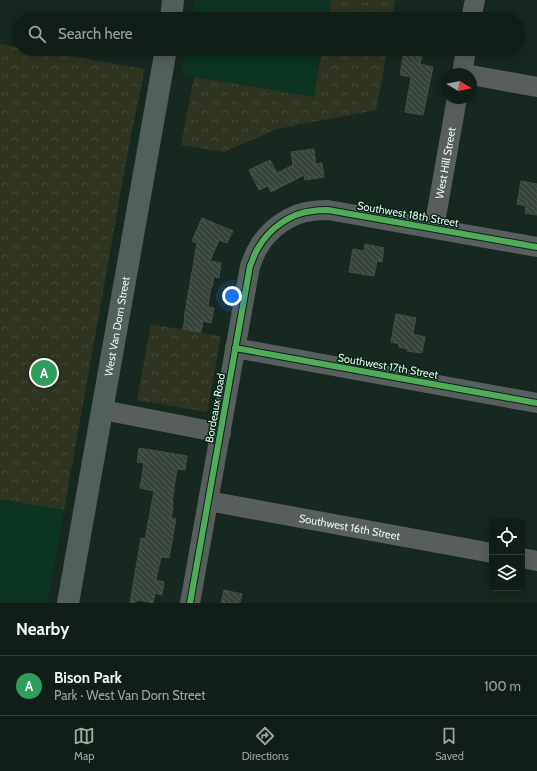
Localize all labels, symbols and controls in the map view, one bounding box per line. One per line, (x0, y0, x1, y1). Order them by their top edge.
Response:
search box (12, 12, 525, 56)
icon: search (26, 23, 48, 45)
text: Search here (58, 25, 133, 43)
north arrow (441, 68, 477, 104)
street label: West Hill Street (432, 126, 459, 200)
street label: Southwest 18th Street (356, 198, 460, 230)
street label: West Van Dorn Street (101, 275, 133, 377)
your location (222, 286, 242, 306)
street label: Southwest 17th Street (337, 350, 440, 382)
pin: A (31, 358, 57, 388)
street label: Bordeaux Road (202, 372, 228, 444)
street label: Southwest 16th Street (298, 511, 402, 543)
map controls (489, 519, 525, 591)
button: locate (489, 519, 525, 555)
button: layers (489, 555, 525, 591)
text: Nearby (16, 619, 69, 639)
text: Bison Park (54, 669, 122, 687)
text: A (25, 678, 33, 694)
text: 100 m (484, 678, 521, 694)
text: Park · West Van Dorn Street (54, 687, 206, 703)
tab: Map (73, 725, 95, 763)
tab: Directions (242, 725, 289, 763)
tab: Saved (435, 725, 464, 763)

